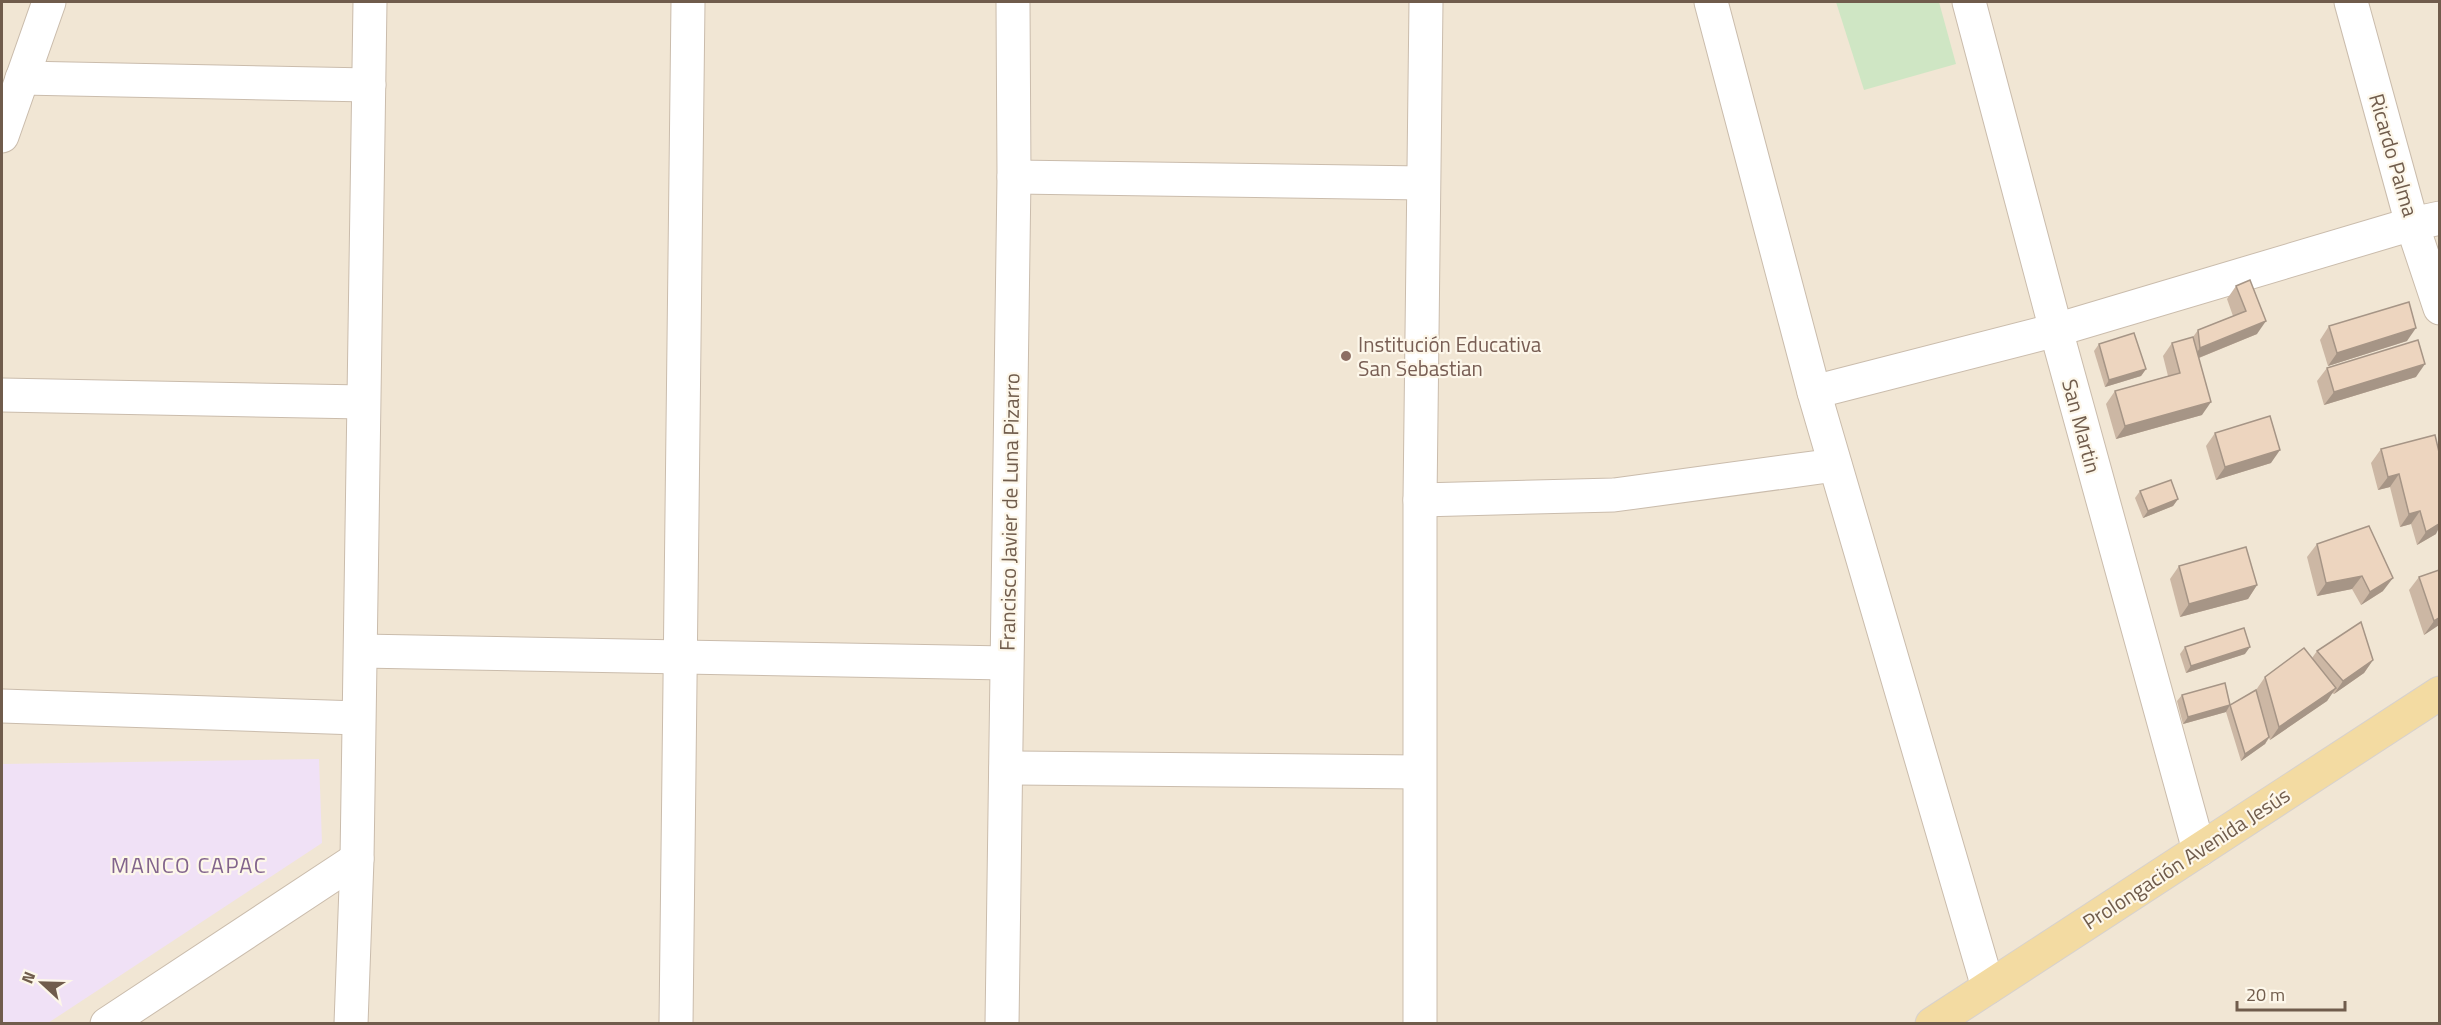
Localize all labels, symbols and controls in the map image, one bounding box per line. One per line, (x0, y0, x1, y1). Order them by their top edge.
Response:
street label: Ricardo Palma (2361, 90, 2427, 221)
place label: Institución Educativa San Sebastian (1358, 328, 1542, 384)
marker: Institución Educativa San Sebastian (1339, 349, 1353, 363)
street label: Francisco Javier de Luna Pizarro (991, 373, 1027, 651)
street label: San Martin (2054, 375, 2110, 477)
street label: Prolongación Avenida Jesús (2076, 779, 2296, 937)
district label: MANCO CAPAC (111, 848, 267, 882)
north arrow (12, 953, 72, 1013)
text: N (15, 968, 41, 987)
scale bar (2237, 974, 2345, 1012)
text: 20 m (2246, 981, 2285, 1008)

